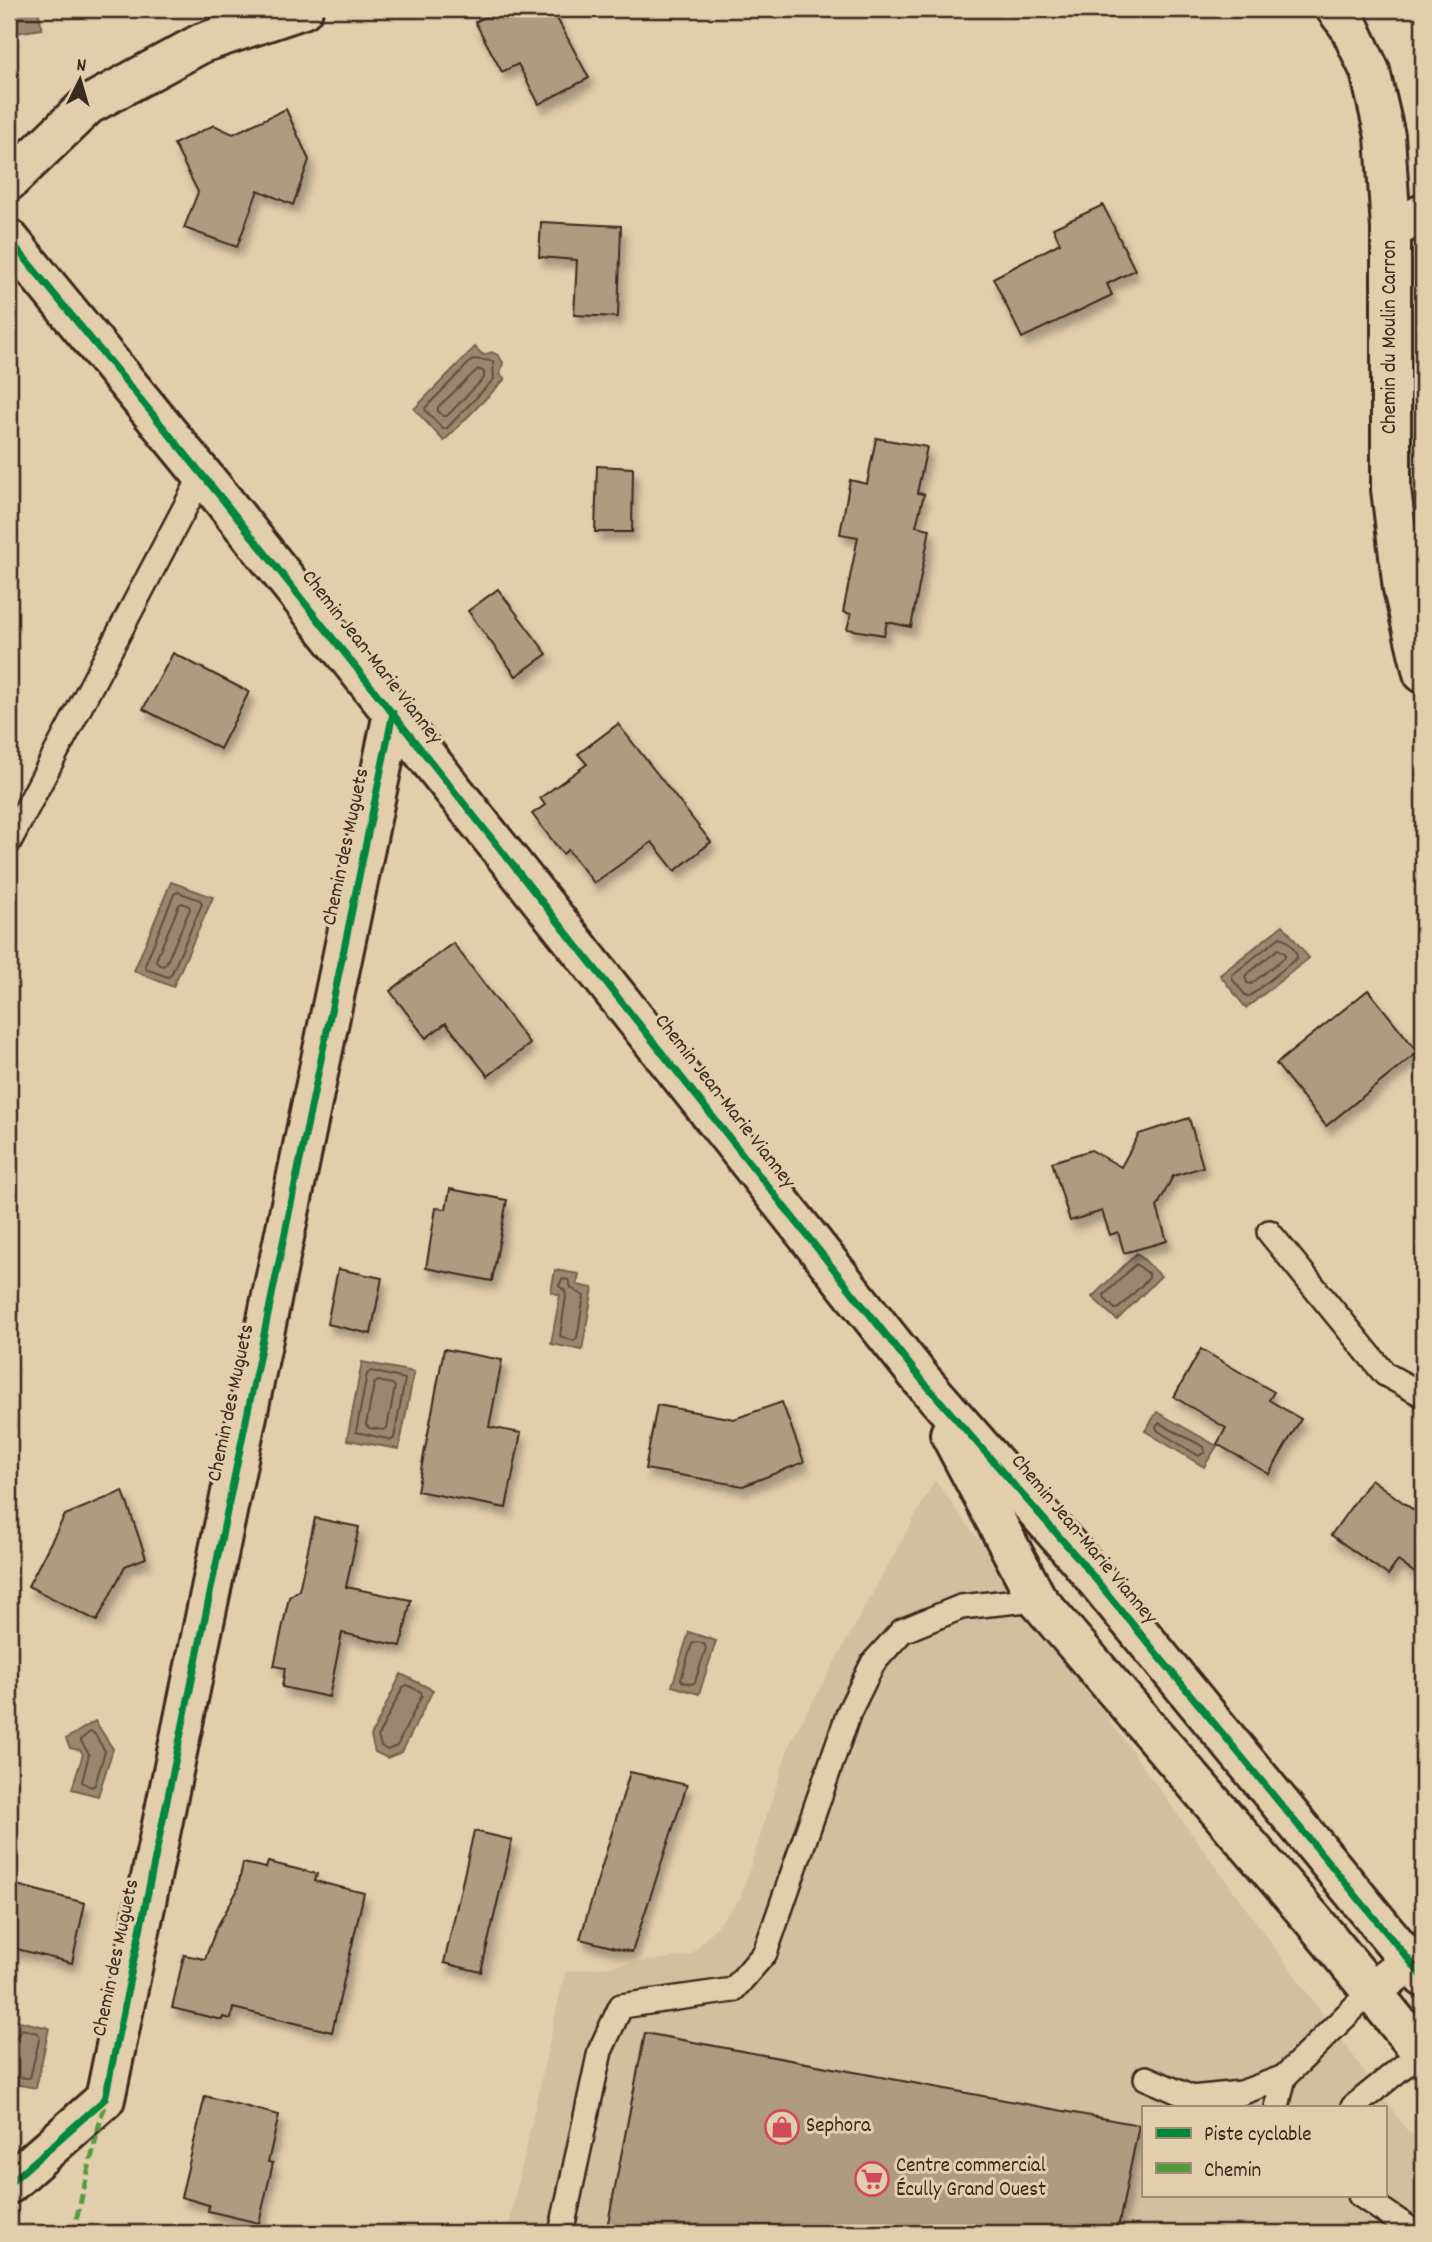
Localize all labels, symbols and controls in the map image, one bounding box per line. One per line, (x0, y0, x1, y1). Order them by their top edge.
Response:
north arrow (46, 46, 116, 116)
text: N (75, 53, 87, 80)
street label: Chemin du Moulin Carron (1376, 240, 1406, 434)
street label: Chemin Jean-Marie Vianney (293, 564, 449, 752)
street label: Chemin des Muguets (316, 766, 378, 928)
street label: Chemin Jean-Marie Vianney (646, 1008, 802, 1196)
street label: Chemin des Muguets (201, 1322, 263, 1484)
street label: Chemin Jean-Marie Vianney (1003, 1448, 1164, 1632)
street label: Chemin des Muguets (86, 1877, 148, 2039)
legend (1142, 2106, 1386, 2196)
shop icon: Sephora (763, 2108, 801, 2146)
place label: Sephora (806, 2112, 872, 2142)
text: Piste cyclable (1204, 2121, 1312, 2151)
place label: Centre commercial Écully Grand Ouest (896, 2152, 1046, 2206)
text: Chemin (1204, 2157, 1261, 2187)
supermarket icon: Centre commercial Écully Grand Ouest (853, 2160, 891, 2198)

